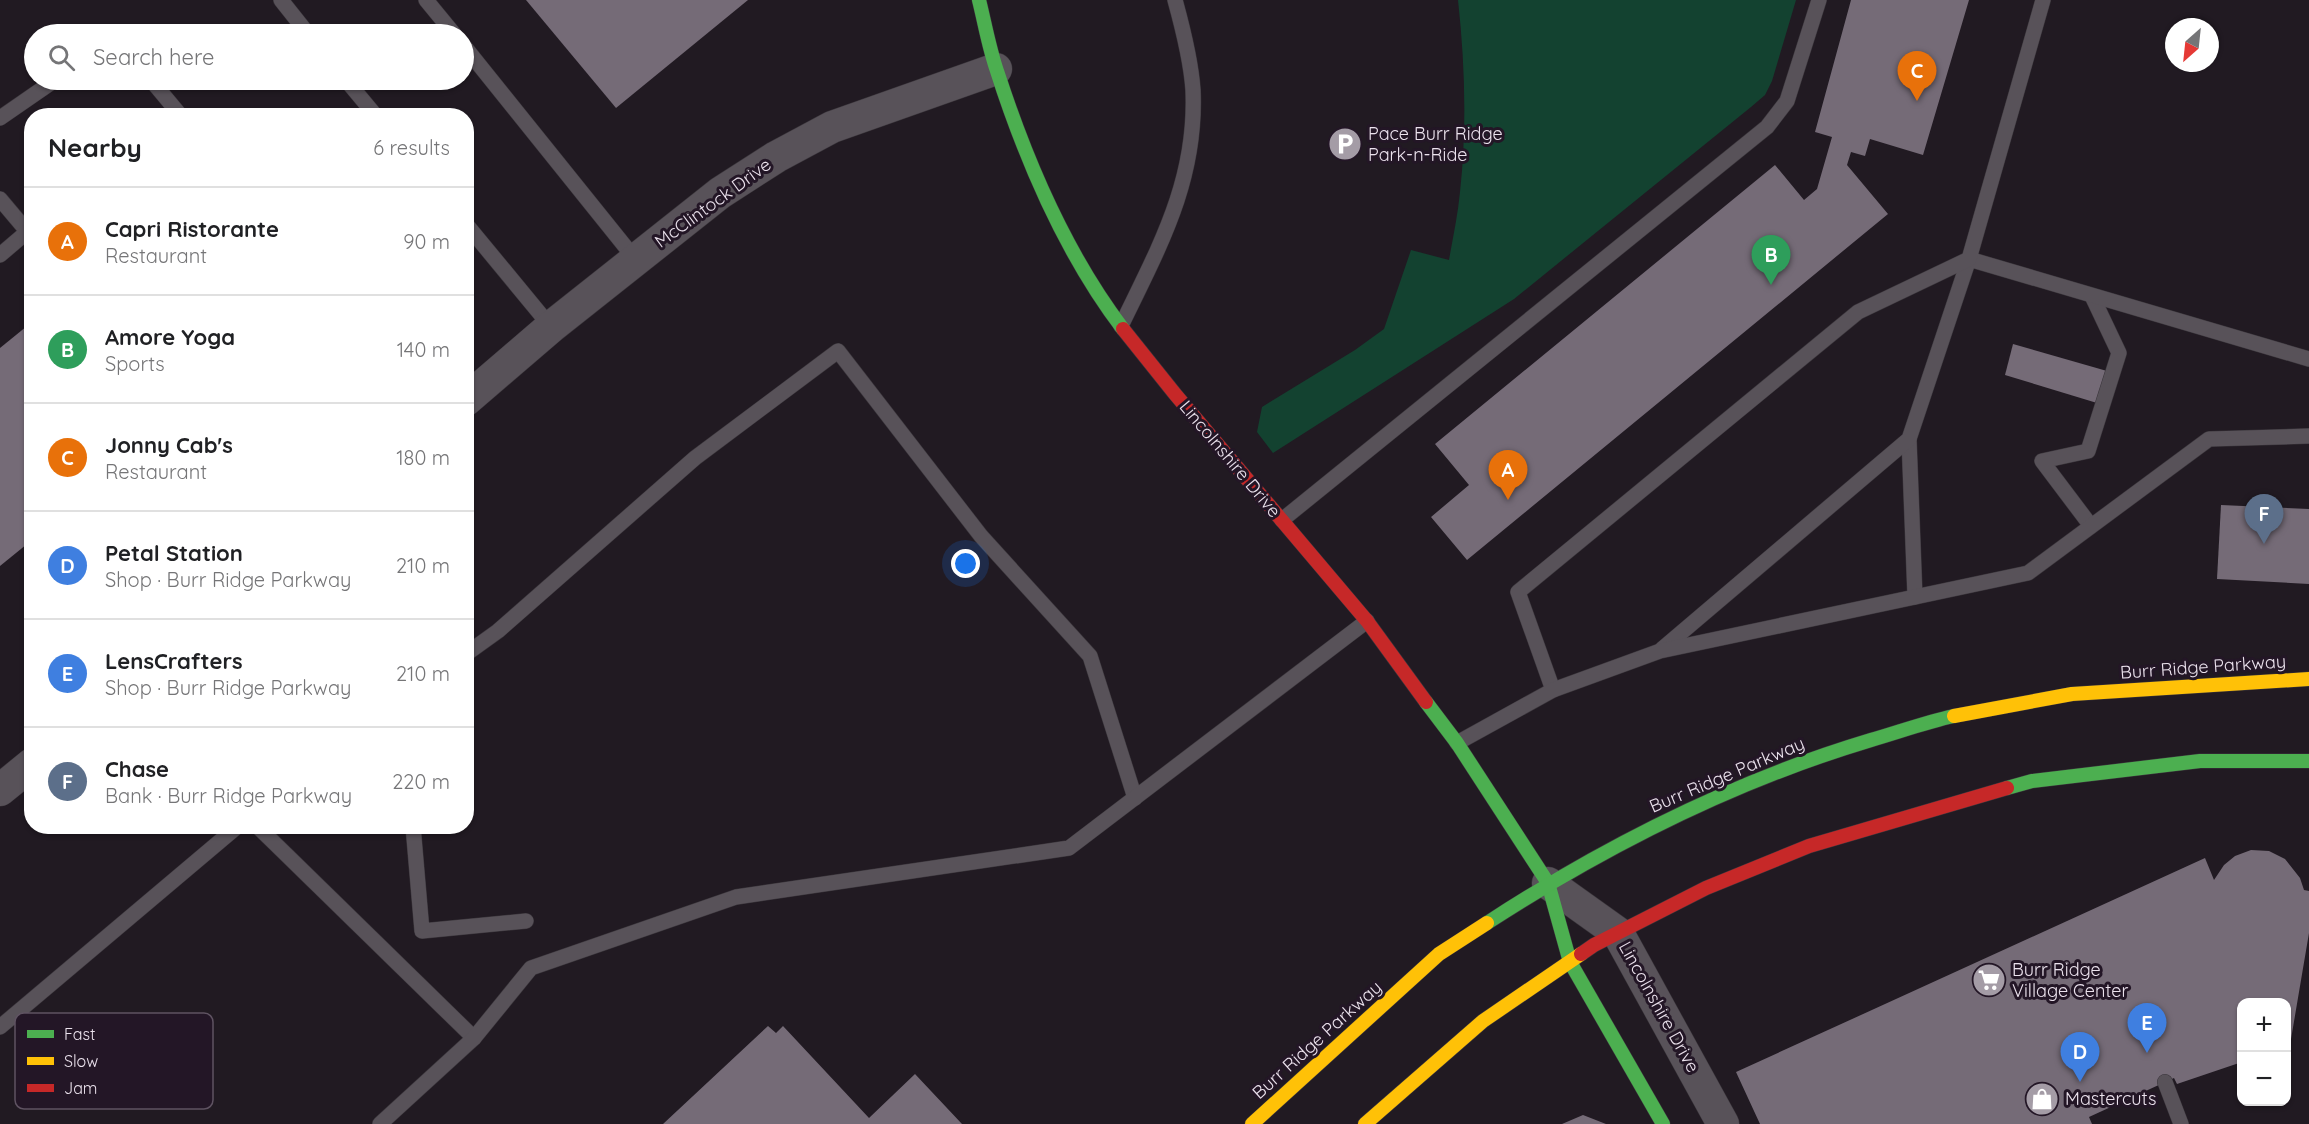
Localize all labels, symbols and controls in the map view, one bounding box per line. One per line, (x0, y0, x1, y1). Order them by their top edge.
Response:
north arrow (2165, 18, 2219, 72)
search box (24, 24, 474, 90)
icon: search (45, 41, 78, 74)
text: Search here (93, 43, 214, 71)
pin: C (1898, 51, 1936, 101)
place label: Pace Burr Ridge Park-n-Ride (1368, 122, 1503, 166)
parking icon: Pace Burr Ridge Park-n-Ride (1327, 126, 1363, 162)
text: Nearby (48, 131, 142, 164)
text: 6 results (373, 135, 450, 160)
street label: McClintock Drive (650, 153, 775, 253)
text: Capri Ristorante (105, 215, 279, 243)
text: A (61, 229, 74, 254)
text: 90 m (403, 229, 450, 254)
pin: B (1752, 236, 1790, 285)
text: Restaurant (105, 243, 207, 268)
text: Amore Yoga (105, 323, 235, 351)
text: B (61, 337, 74, 362)
text: 140 m (397, 337, 450, 362)
text: Sports (105, 351, 165, 376)
street label: Lincolnshire Drive (1175, 395, 1286, 522)
text: Jonny Cab's (105, 431, 233, 459)
text: C (61, 445, 74, 470)
text: 180 m (396, 445, 450, 470)
pin: A (1488, 450, 1528, 500)
text: Restaurant (105, 459, 207, 484)
pin: F (2244, 494, 2284, 544)
text: Petal Station (105, 539, 243, 567)
your location (951, 549, 980, 578)
text: D (60, 553, 75, 578)
text: 210 m (396, 553, 450, 578)
text: Shop · Burr Ridge Parkway (105, 567, 351, 592)
text: LensCrafters (105, 647, 243, 675)
street label: Burr Ridge Parkway (2119, 649, 2287, 684)
text: E (62, 661, 73, 686)
text: 210 m (396, 661, 450, 686)
text: Shop · Burr Ridge Parkway (105, 675, 351, 700)
street label: Burr Ridge Parkway (1646, 731, 1808, 818)
text: Chase (105, 755, 169, 783)
text: F (62, 769, 73, 794)
text: 220 m (392, 769, 450, 794)
text: Bank · Burr Ridge Parkway (105, 783, 352, 808)
street label: Lincolnshire Drive (1614, 937, 1705, 1076)
place label: Burr Ridge Village Center (2012, 958, 2128, 1002)
supermarket icon: Burr Ridge Village Center (1971, 962, 2007, 998)
street label: Burr Ridge Parkway (1247, 975, 1386, 1104)
map controls (2237, 998, 2291, 1106)
button: + (2237, 998, 2291, 1052)
pin: E (2128, 1004, 2166, 1053)
legend (15, 1013, 213, 1109)
text: Fast (64, 1024, 95, 1044)
pin: D (2060, 1032, 2100, 1082)
text: Slow (64, 1051, 98, 1071)
button: − (2237, 1052, 2291, 1106)
text: Jam (64, 1078, 97, 1098)
shop icon: Mastercuts (2024, 1081, 2060, 1117)
place label: Mastercuts (2065, 1087, 2156, 1110)

